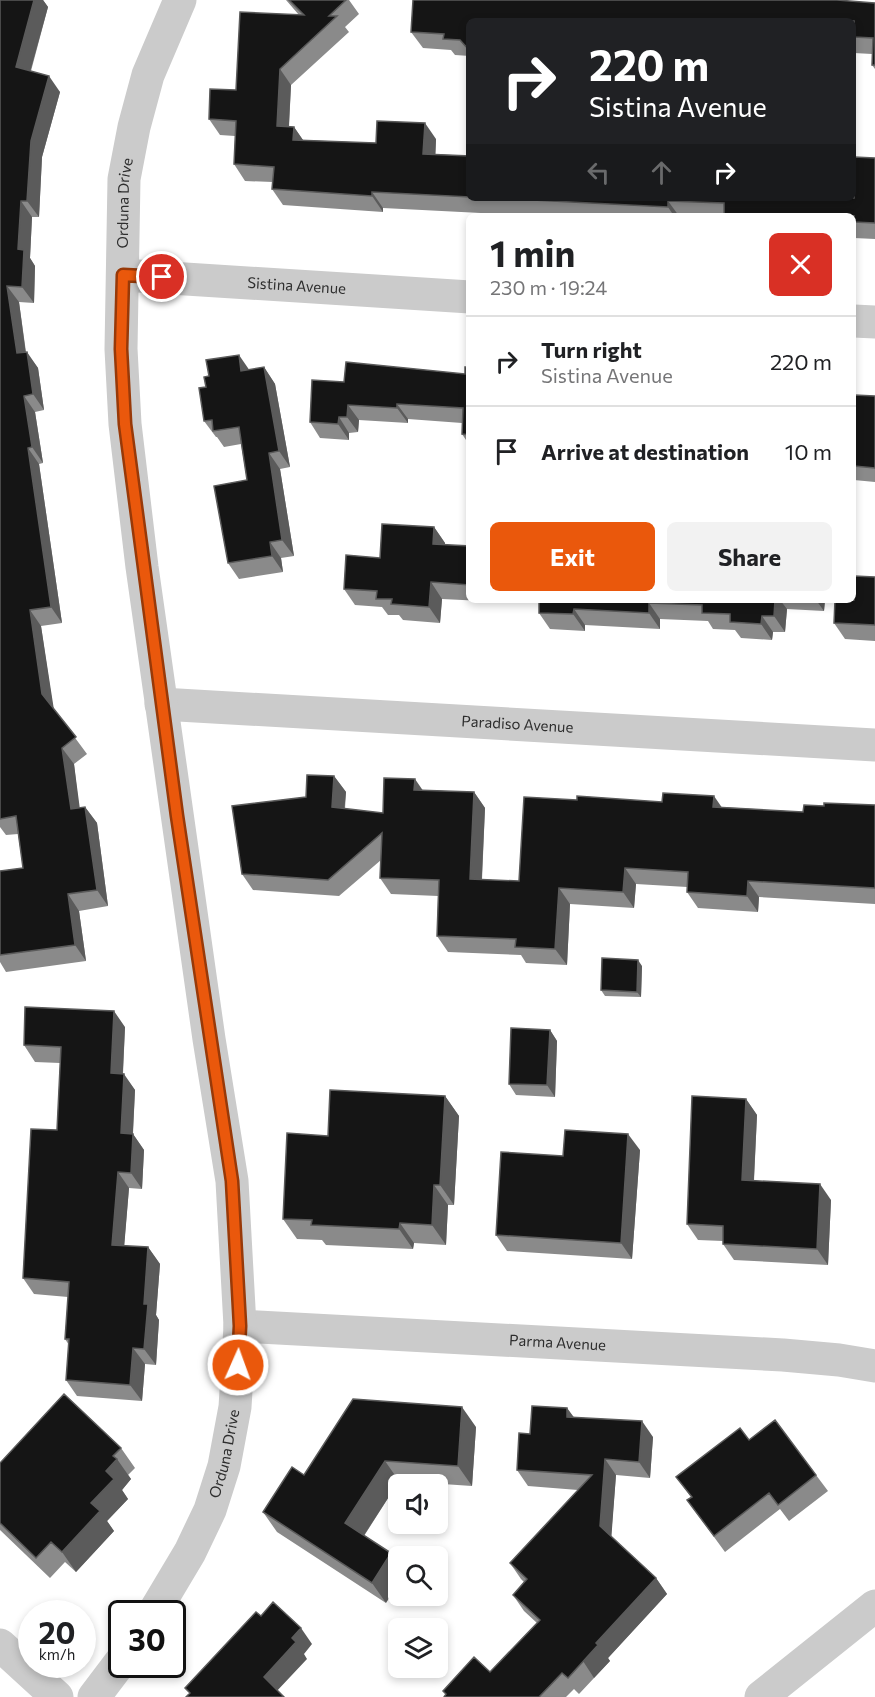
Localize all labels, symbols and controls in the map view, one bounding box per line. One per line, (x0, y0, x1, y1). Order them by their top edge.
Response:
text: 220 m (589, 38, 709, 90)
icon: right (490, 42, 568, 120)
text: Sistina Avenue (589, 90, 767, 123)
street label: Orduna Drive (113, 156, 136, 248)
icon: left (582, 156, 615, 189)
icon: ahead (645, 156, 678, 189)
icon: right (708, 156, 741, 189)
text: 1 min (490, 230, 575, 274)
button: close (769, 233, 832, 296)
pin (136, 251, 187, 302)
icon: arrive (145, 260, 178, 293)
street label: Sistina Avenue (247, 273, 347, 297)
text: 230 m · 19:24 (490, 275, 607, 299)
text: Turn right (541, 336, 642, 363)
icon: right (490, 345, 523, 378)
text: 220 m (770, 348, 832, 375)
text: Sistina Avenue (541, 363, 673, 387)
icon: arrive (490, 435, 523, 468)
text: Arrive at destination (541, 438, 749, 465)
text: 10 m (785, 438, 832, 465)
button: Exit (490, 522, 655, 591)
button: Share (667, 522, 832, 591)
street label: Paradiso Avenue (461, 711, 574, 736)
street label: Parma Avenue (509, 1330, 607, 1354)
position arrow (206, 1333, 270, 1397)
street label: Orduna Drive (204, 1408, 242, 1500)
map controls (388, 1474, 448, 1678)
button: sound (388, 1474, 448, 1534)
button: search (388, 1546, 448, 1606)
speed limit sign: 30 (108, 1600, 186, 1678)
text: 20 (39, 1613, 75, 1650)
button: layers (388, 1618, 448, 1678)
text: km/h (39, 1645, 75, 1663)

